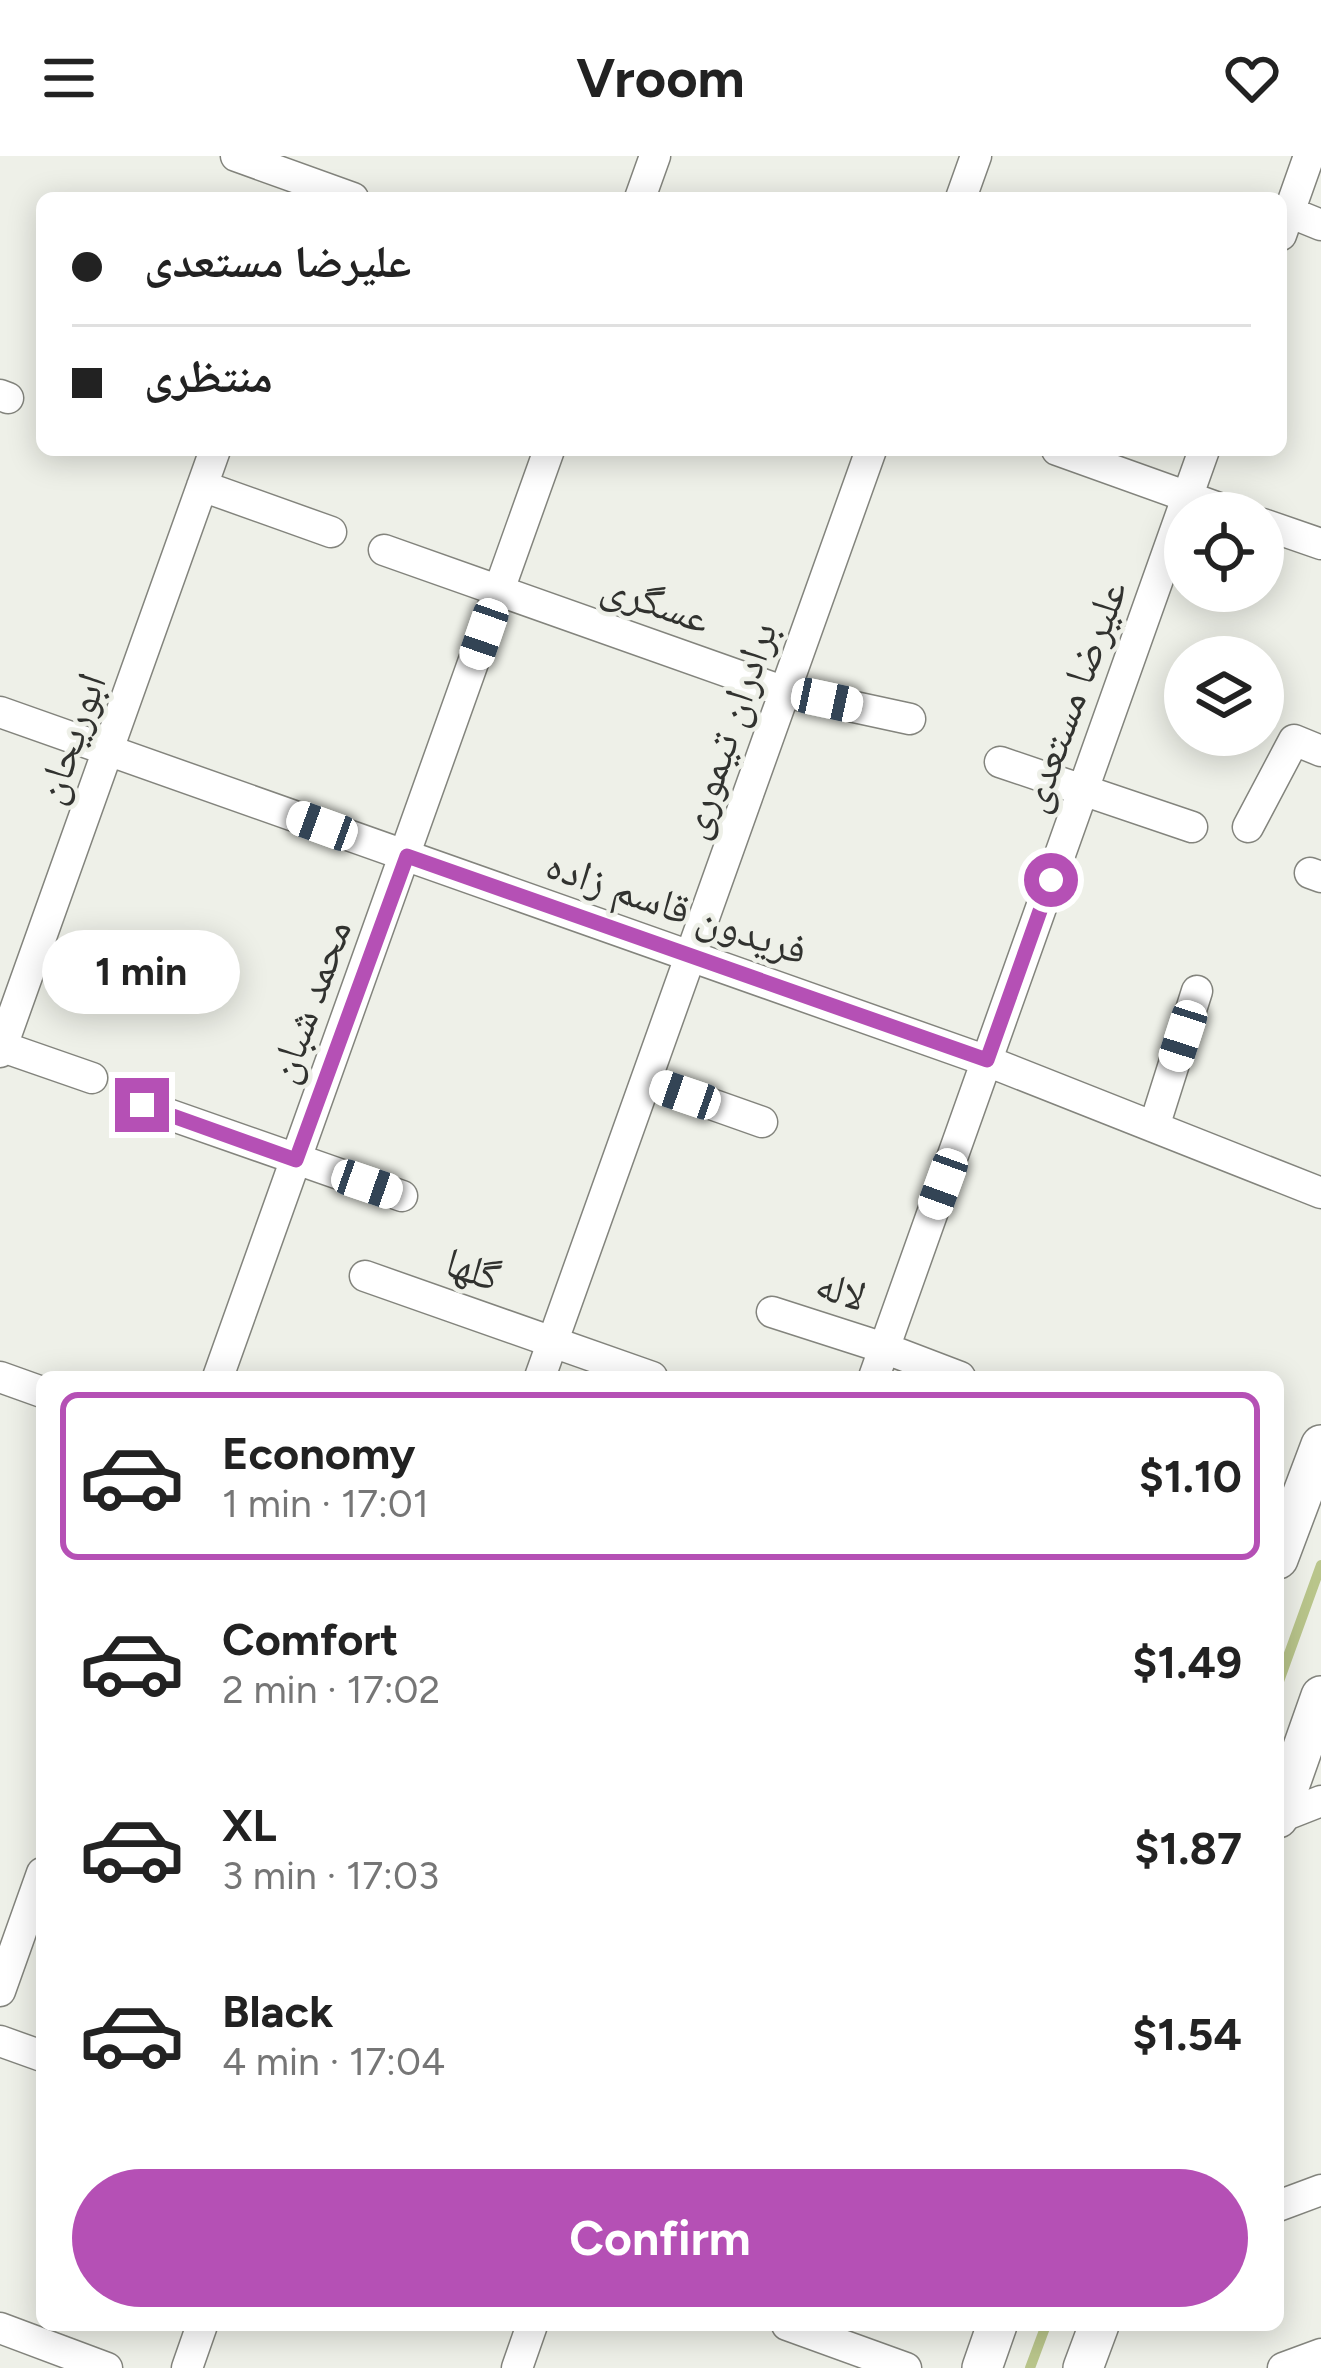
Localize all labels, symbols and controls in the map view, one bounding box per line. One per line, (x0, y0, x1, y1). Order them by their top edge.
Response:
icon: menu (36, 45, 102, 111)
icon: heart (1219, 45, 1285, 111)
text: Vroom (576, 46, 745, 111)
text: علیرضا مستعدی (144, 234, 411, 288)
text: منتظری (144, 349, 273, 403)
map controls (1164, 492, 1284, 756)
button: locate (1164, 492, 1284, 612)
street label: عسگری (595, 560, 717, 644)
street label: علیرضا مستعدی (1006, 573, 1138, 819)
car (455, 594, 513, 674)
street label: برادران تیموری (666, 615, 788, 845)
button: layers (1164, 636, 1284, 756)
street label: ابوریحان (23, 666, 117, 810)
car (788, 675, 866, 725)
car (282, 797, 362, 855)
street label: فریدون قاسم زاده (539, 838, 814, 977)
route start (1024, 853, 1078, 907)
street label: محمد شبان (256, 912, 362, 1090)
callout: 1 min (43, 931, 241, 1015)
text: 1 min (95, 948, 187, 995)
car (1155, 996, 1211, 1076)
car (645, 1066, 725, 1124)
route end (115, 1078, 169, 1132)
car (914, 1144, 972, 1224)
car (327, 1155, 407, 1213)
street label: گلها (439, 1236, 507, 1302)
street label: لاله (810, 1258, 872, 1322)
icon: car (78, 1422, 186, 1530)
text: Economy (222, 1426, 415, 1480)
text: $1.10 (1139, 1449, 1242, 1503)
text: 1 min · 17:01 (222, 1480, 429, 1527)
icon: car (78, 1608, 186, 1716)
text: Comfort (222, 1612, 398, 1666)
text: $1.49 (1132, 1635, 1242, 1689)
text: 2 min · 17:02 (222, 1666, 440, 1713)
icon: car (78, 1794, 186, 1902)
text: XL (222, 1798, 277, 1852)
text: $1.87 (1134, 1821, 1242, 1875)
text: 3 min · 17:03 (222, 1852, 439, 1899)
icon: car (78, 1980, 186, 2088)
text: Black (222, 1984, 333, 2038)
text: $1.54 (1132, 2007, 1242, 2061)
text: 4 min · 17:04 (222, 2038, 445, 2085)
button: Confirm (72, 2169, 1248, 2307)

